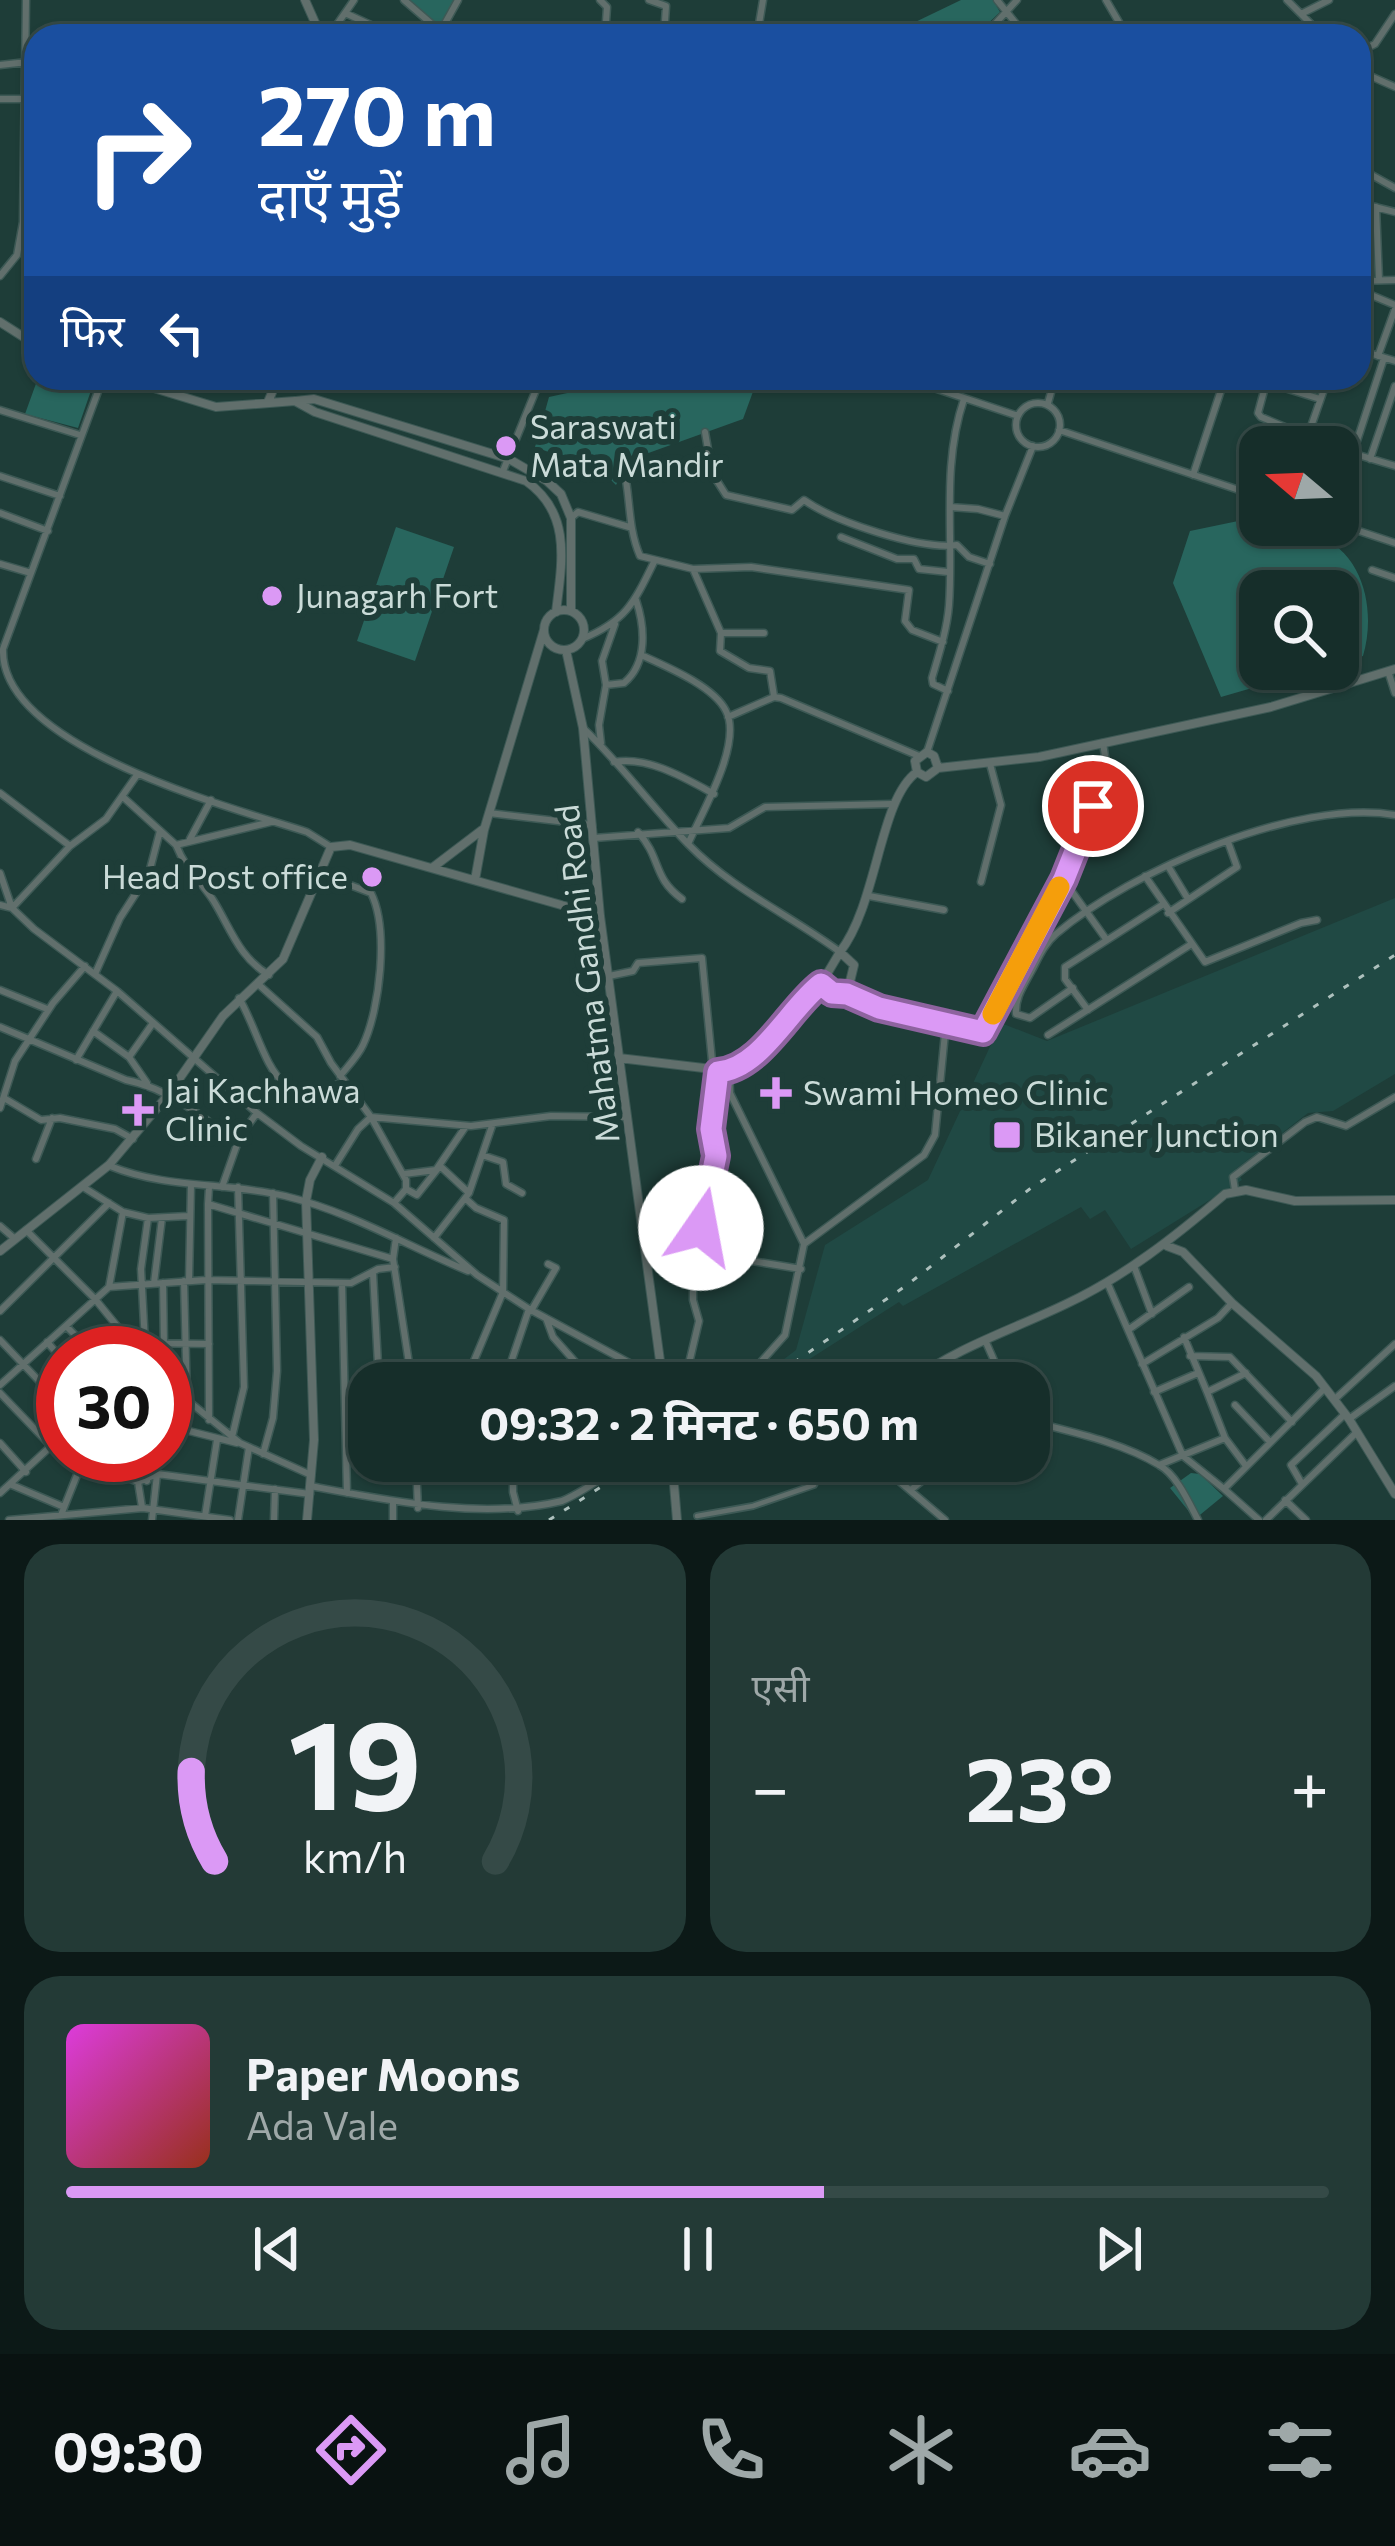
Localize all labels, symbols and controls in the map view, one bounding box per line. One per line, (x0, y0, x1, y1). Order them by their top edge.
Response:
text: 270 m (258, 61, 496, 163)
icon: right (60, 72, 216, 228)
text: दाएँ मुड़ें (258, 163, 402, 229)
icon: left (149, 300, 215, 366)
text: फिर (60, 301, 125, 356)
place label: Saraswati Mata Mandir (530, 405, 724, 484)
north arrow (1239, 426, 1359, 546)
map controls (1239, 426, 1359, 690)
marker: Saraswati Mata Mandir (493, 433, 519, 459)
button: search (1239, 570, 1359, 690)
place label: Junagarh Fort (296, 574, 498, 615)
marker: Junagarh Fort (259, 583, 285, 609)
pin (1042, 755, 1144, 857)
icon: arrive (1060, 773, 1126, 839)
street label: Mahatma Gandhi Road (544, 803, 627, 1146)
place label: Head Post office (102, 855, 348, 896)
marker: Head Post office (359, 864, 385, 890)
place label: Jai Kachhawa Clinic (165, 1069, 360, 1148)
place label: Swami Homeo Clinic (803, 1071, 1108, 1112)
marker: Swami Homeo Clinic (760, 1077, 792, 1109)
marker: Jai Kachhawa Clinic (122, 1094, 154, 1126)
place label: Bikaner Junction (1034, 1113, 1279, 1154)
marker: Bikaner Junction (991, 1119, 1023, 1151)
position arrow (638, 1165, 764, 1291)
speed limit sign: 30 (36, 1326, 192, 1482)
text: 09:32 · 2 मिनट · 650 m (479, 1394, 919, 1449)
text: एसी (752, 1662, 810, 1710)
text: 19 (288, 1683, 421, 1836)
text: 23° (965, 1730, 1114, 1841)
text: − (752, 1745, 789, 1826)
text: + (1290, 1745, 1329, 1826)
text: km/h (303, 1829, 407, 1882)
text: Paper Moons (246, 2045, 520, 2100)
text: Ada Vale (246, 2100, 398, 2148)
icon: previous (244, 2216, 310, 2282)
icon: pause (665, 2216, 731, 2282)
icon: next (1086, 2216, 1152, 2282)
icon: directions (309, 2408, 393, 2492)
icon: music (499, 2408, 583, 2492)
icon: phone (689, 2408, 773, 2492)
icon: climate (879, 2408, 963, 2492)
icon: car (1068, 2408, 1152, 2492)
icon: filters (1258, 2408, 1342, 2492)
text: 09:30 (53, 2417, 204, 2483)

